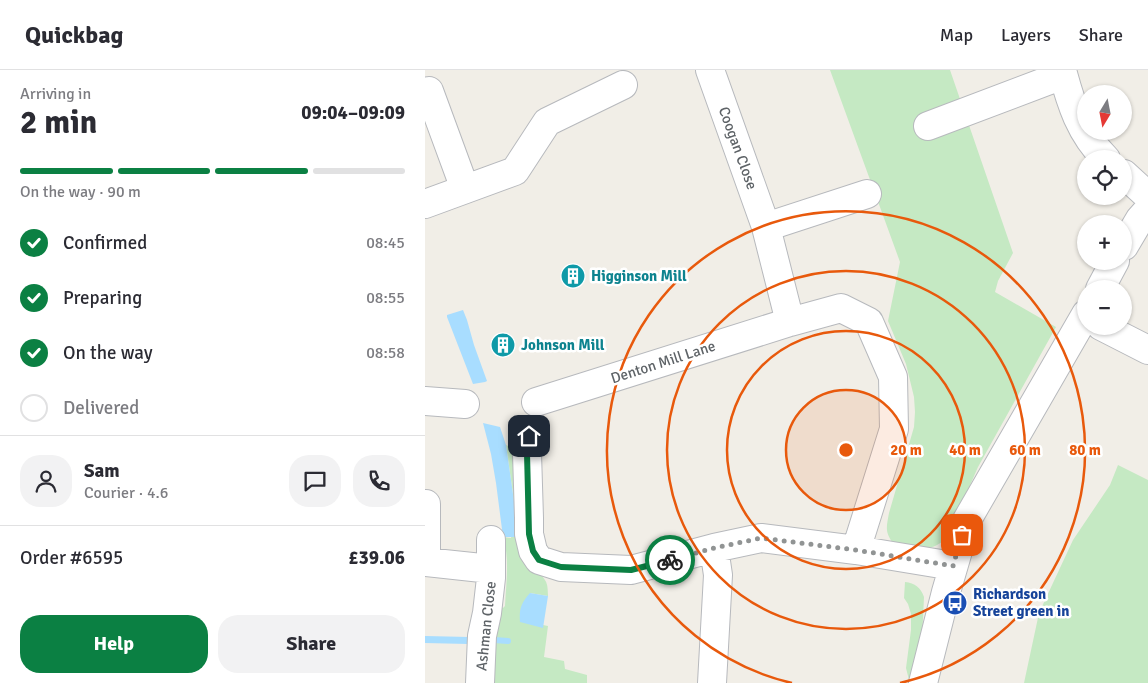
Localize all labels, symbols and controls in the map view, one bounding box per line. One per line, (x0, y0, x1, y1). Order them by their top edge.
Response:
text: Quickbag (25, 20, 123, 50)
text: Map (940, 24, 973, 46)
text: Layers (1001, 24, 1051, 46)
text: Share (1079, 24, 1123, 46)
text: Arriving in (20, 84, 91, 104)
north arrow (1077, 85, 1133, 140)
map controls (1077, 85, 1132, 335)
text: 09:04–09:09 (301, 101, 405, 125)
text: 2 min (20, 103, 97, 142)
street label: Coogan Close (715, 104, 761, 192)
button: locate (1077, 150, 1132, 205)
text: On the way · 90 m (20, 182, 141, 202)
button: + (1077, 215, 1132, 270)
icon: check (20, 229, 48, 257)
text: Confirmed (63, 231, 147, 255)
text: 08:45 (366, 233, 405, 253)
building icon: Higginson Mill (560, 263, 586, 289)
place label: Higginson Mill (591, 267, 687, 285)
button: − (1077, 280, 1132, 335)
icon: check (20, 284, 48, 312)
text: Preparing (63, 286, 142, 310)
text: 08:55 (366, 288, 405, 308)
building icon: Johnson Mill (490, 332, 516, 358)
place label: Johnson Mill (521, 336, 605, 354)
street label: Denton Mill Lane (608, 337, 718, 387)
icon: check (20, 339, 48, 367)
text: On the way (63, 341, 153, 365)
text: 08:58 (366, 343, 405, 363)
text: Delivered (63, 396, 139, 420)
pin (508, 415, 550, 457)
icon: home (515, 422, 543, 450)
centre of rings (837, 441, 855, 459)
text: 20 m (890, 441, 922, 459)
text: 40 m (949, 441, 981, 459)
text: 60 m (1009, 441, 1041, 459)
text: 80 m (1069, 441, 1101, 459)
button: person (20, 455, 72, 507)
button: chat (289, 455, 341, 507)
button: phone (353, 455, 405, 507)
text: Sam (84, 459, 120, 483)
text: Courier · 4.6 (84, 483, 168, 503)
pin (941, 514, 983, 556)
icon: bag (948, 521, 976, 549)
courier (645, 535, 695, 585)
text: Order #6595 (20, 546, 123, 570)
text: £39.06 (348, 546, 405, 570)
icon: bike (656, 546, 684, 574)
street label: Ashman Close (472, 580, 500, 672)
place label: Richardson Street green in (973, 585, 1069, 620)
bus stop icon: Richardson Street green in (942, 590, 968, 616)
button: Help (20, 615, 208, 673)
button: Share (218, 615, 405, 673)

